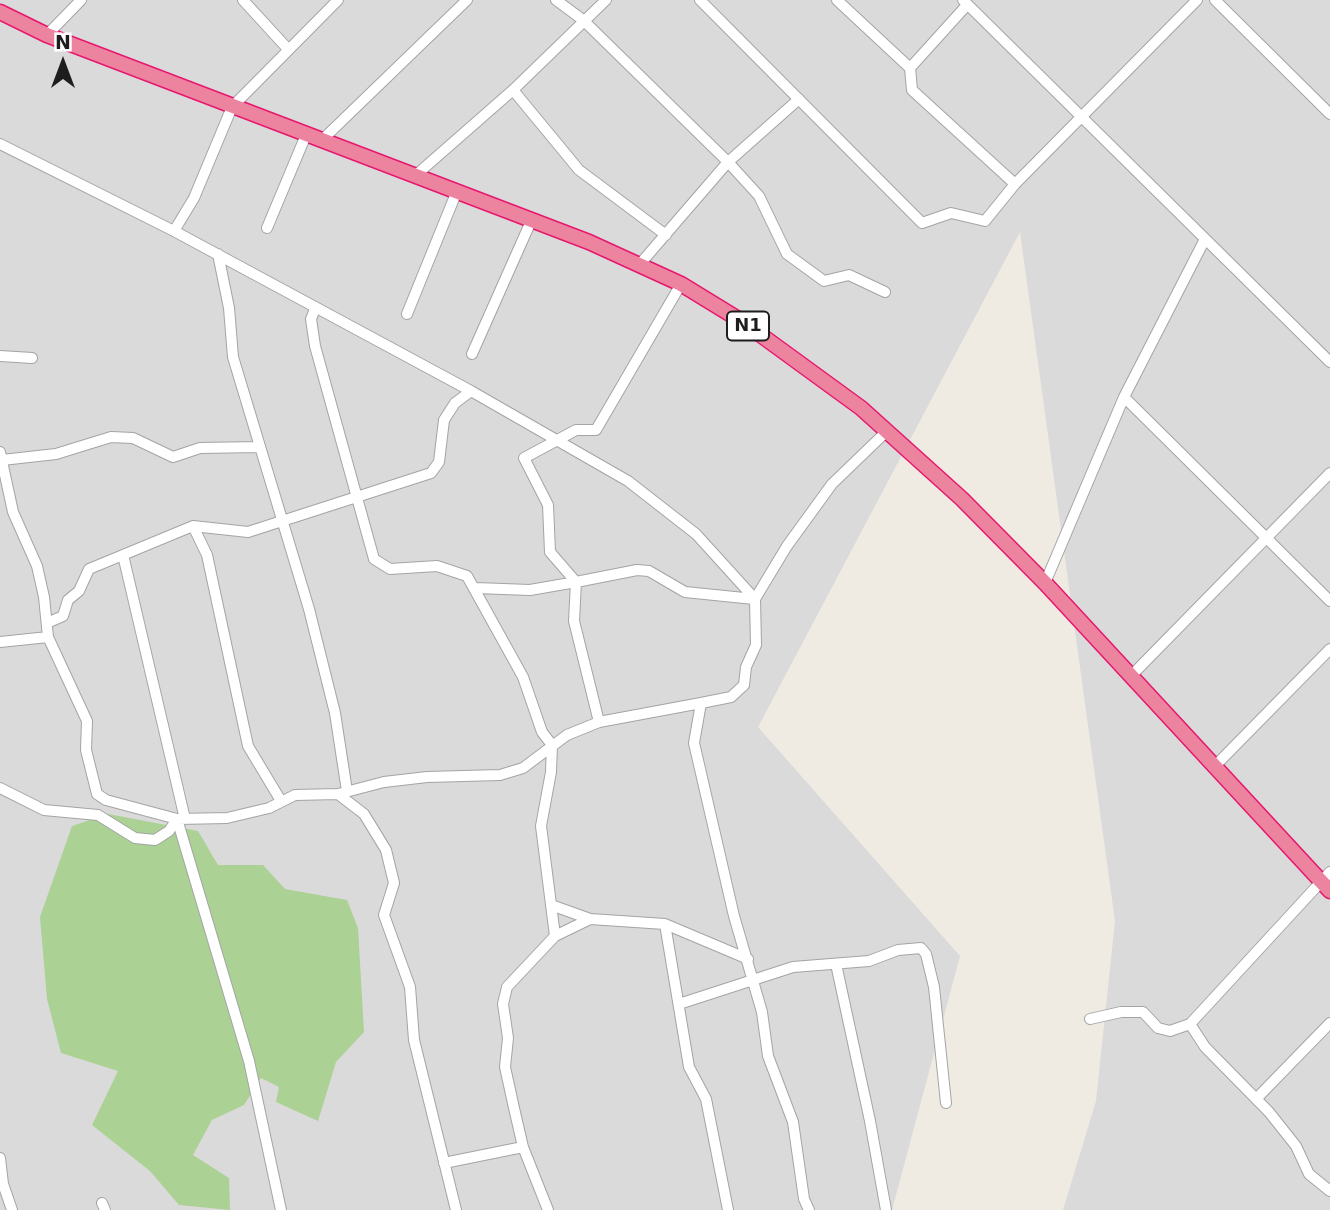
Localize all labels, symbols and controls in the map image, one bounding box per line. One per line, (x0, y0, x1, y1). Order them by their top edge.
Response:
north arrow (28, 28, 98, 98)
text: N (55, 31, 71, 53)
road number: N1 (727, 312, 769, 340)

